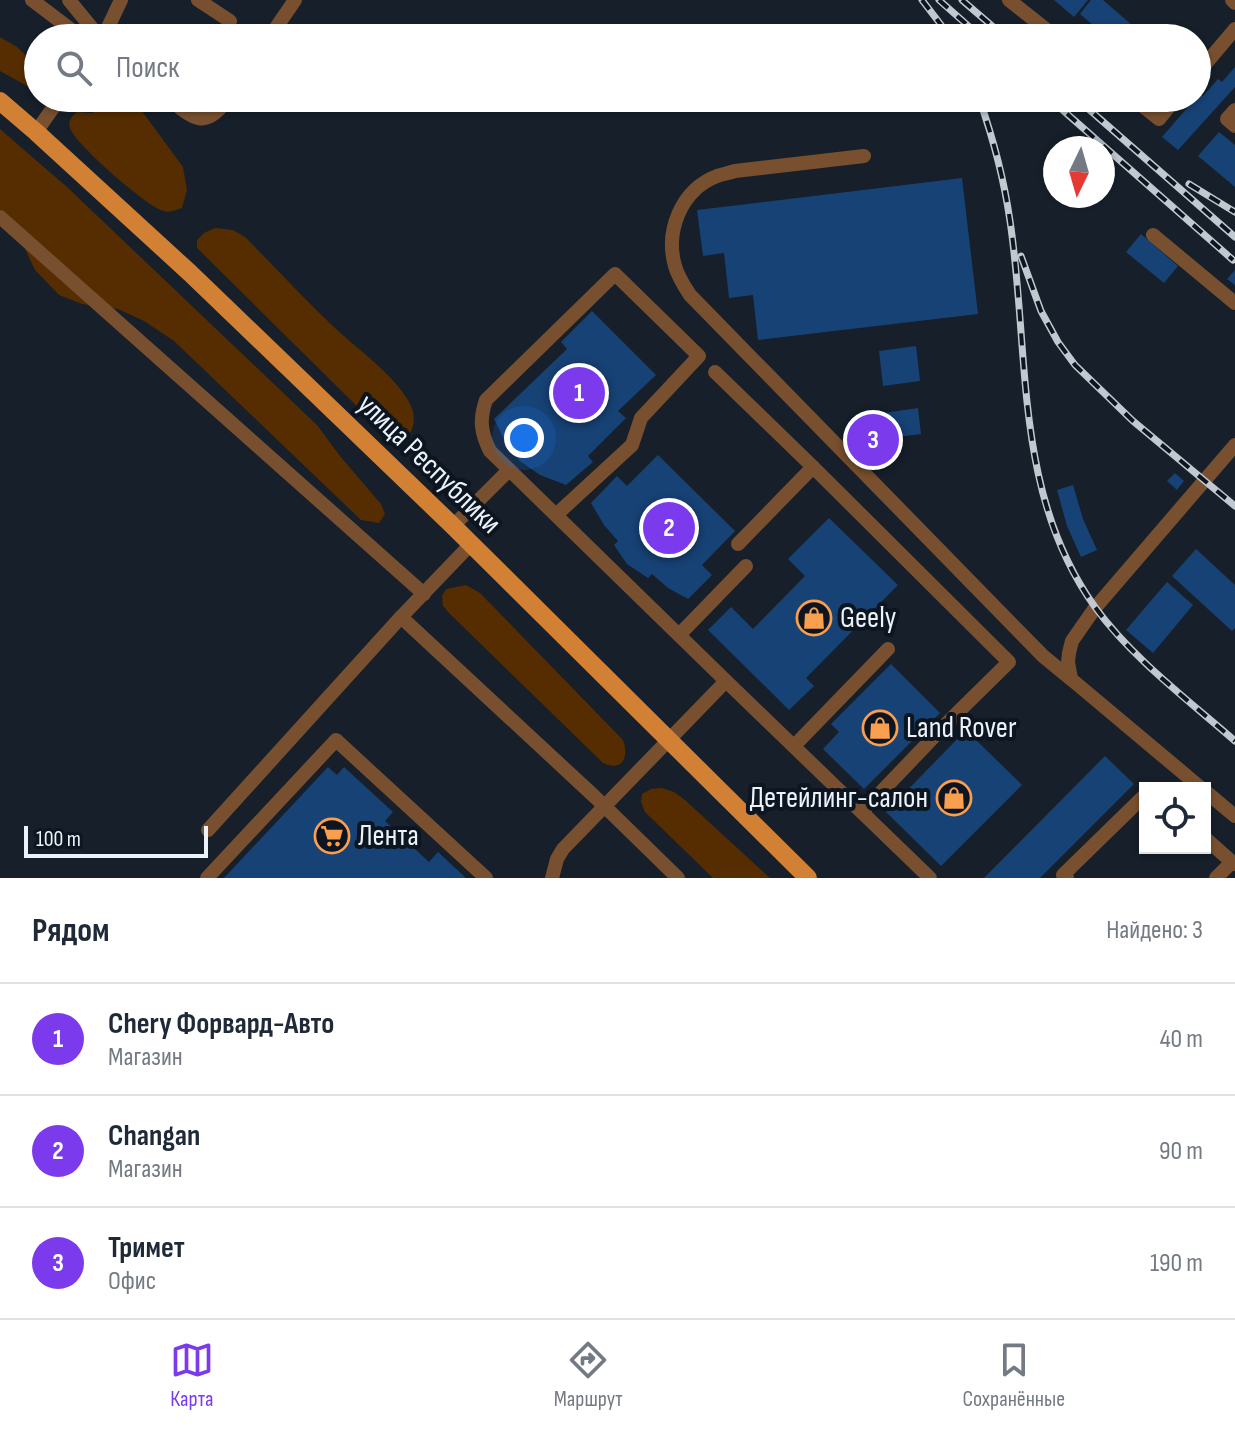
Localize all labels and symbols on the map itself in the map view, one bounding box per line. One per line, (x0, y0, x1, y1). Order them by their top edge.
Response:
north arrow (1043, 136, 1115, 208)
pin: 1 (553, 363, 605, 423)
street label: улица Республики (350, 386, 508, 542)
pin: 3 (847, 410, 899, 470)
your location (504, 418, 544, 458)
pin: 2 (643, 498, 695, 558)
shop icon: Geely (795, 599, 833, 637)
place label: Geely (840, 600, 897, 636)
shop icon: Land Rover (861, 709, 899, 747)
place label: Land Rover (906, 710, 1017, 746)
shop icon: Детейлинг-салон (935, 779, 973, 817)
place label: Детейлинг-салон (750, 780, 928, 816)
supermarket icon: Лента (313, 817, 351, 855)
place label: Лента (358, 818, 419, 854)
scale bar (24, 822, 208, 858)

